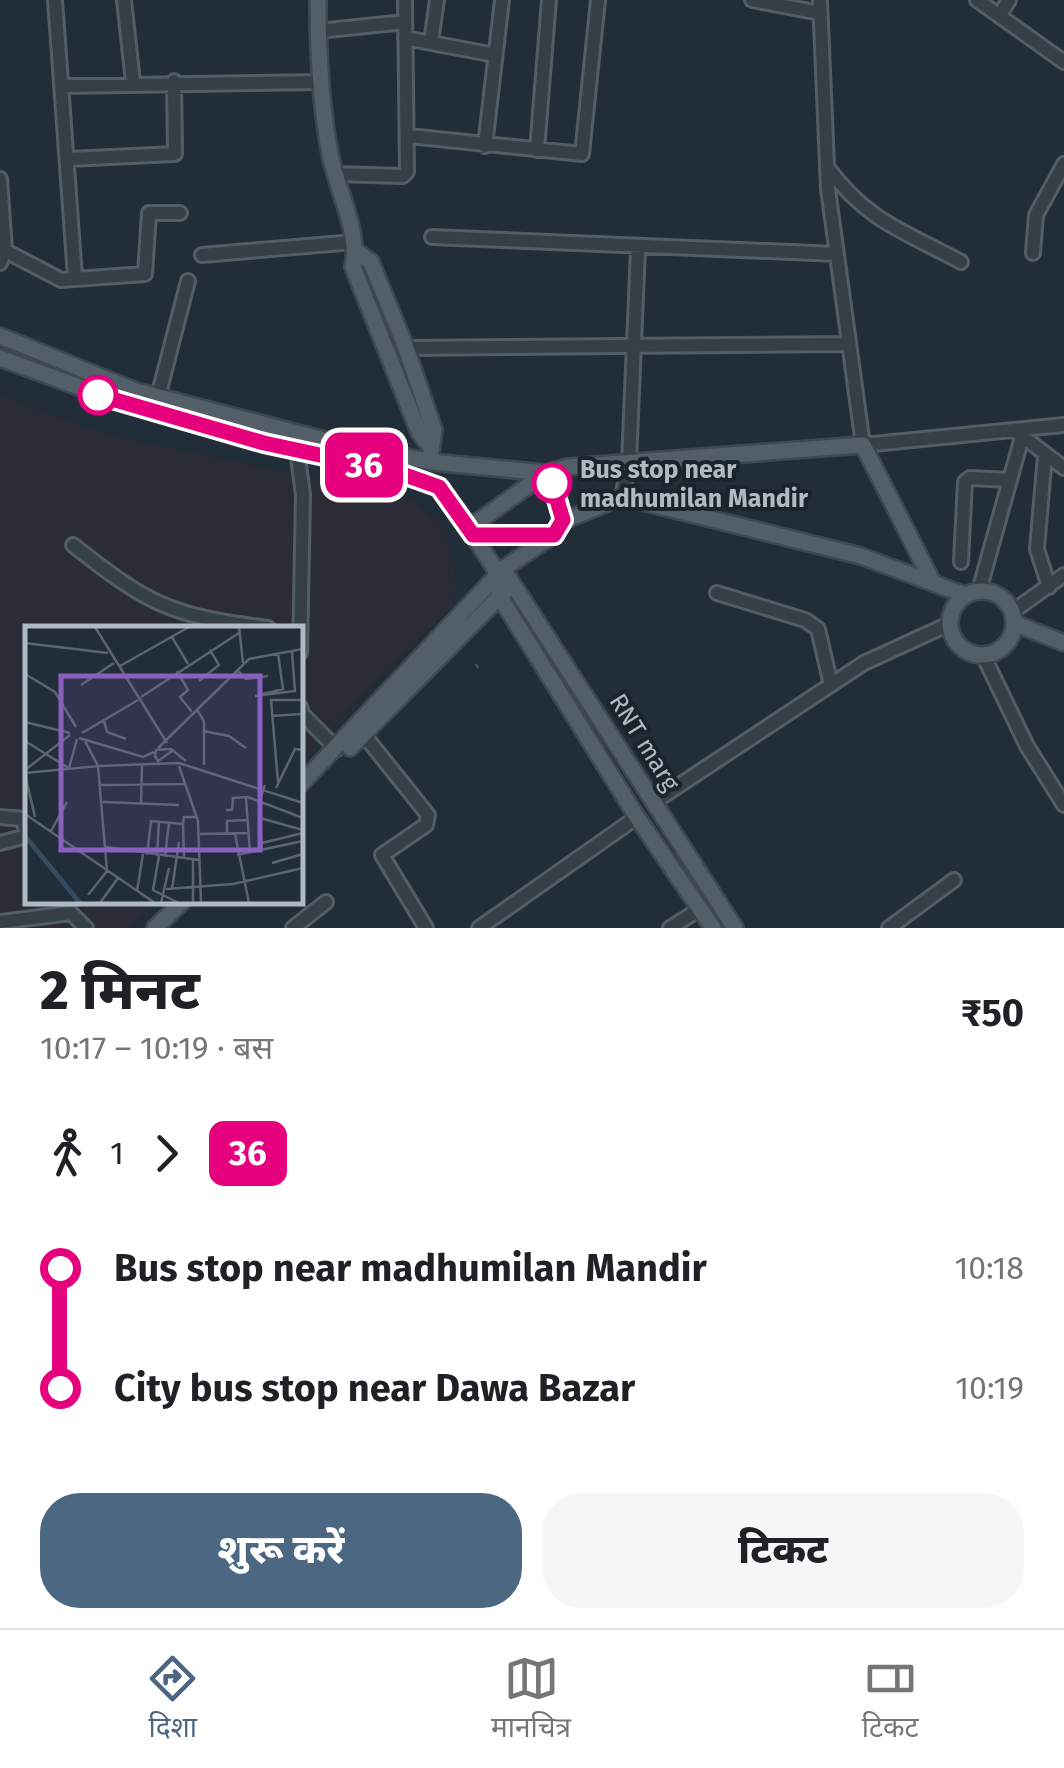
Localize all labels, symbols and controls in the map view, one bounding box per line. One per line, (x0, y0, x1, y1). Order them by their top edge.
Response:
unlabelled marker (79, 376, 117, 414)
line badge: 36 (319, 432, 409, 498)
text: 36 (345, 444, 383, 486)
place label: Bus stop near madhumilan Mandir (580, 455, 809, 514)
marker: Bus stop near madhumilan Mandir (533, 464, 571, 502)
inset map (25, 626, 302, 903)
street label: RNT marg (603, 688, 686, 797)
text: 2 मिनट (40, 958, 200, 1024)
text: ₹50 (961, 990, 1024, 1036)
text: 10:17 – 10:19 · बस (40, 1029, 273, 1067)
icon: walk (40, 1126, 95, 1181)
icon: forward (139, 1126, 194, 1181)
text: 36 (229, 1132, 267, 1174)
text: 1 (110, 1134, 124, 1172)
text: Bus stop near madhumilan Mandir (114, 1245, 707, 1291)
text: 10:18 (954, 1249, 1024, 1287)
text: City bus stop near Dawa Bazar (114, 1365, 635, 1411)
text: 10:19 (955, 1369, 1024, 1407)
button: शुरू करें (40, 1493, 522, 1608)
button: टिकट (542, 1493, 1024, 1608)
tab: दिशा (145, 1651, 200, 1748)
tab: मानचित्र (491, 1651, 571, 1748)
tab: टिकट (862, 1651, 919, 1748)

